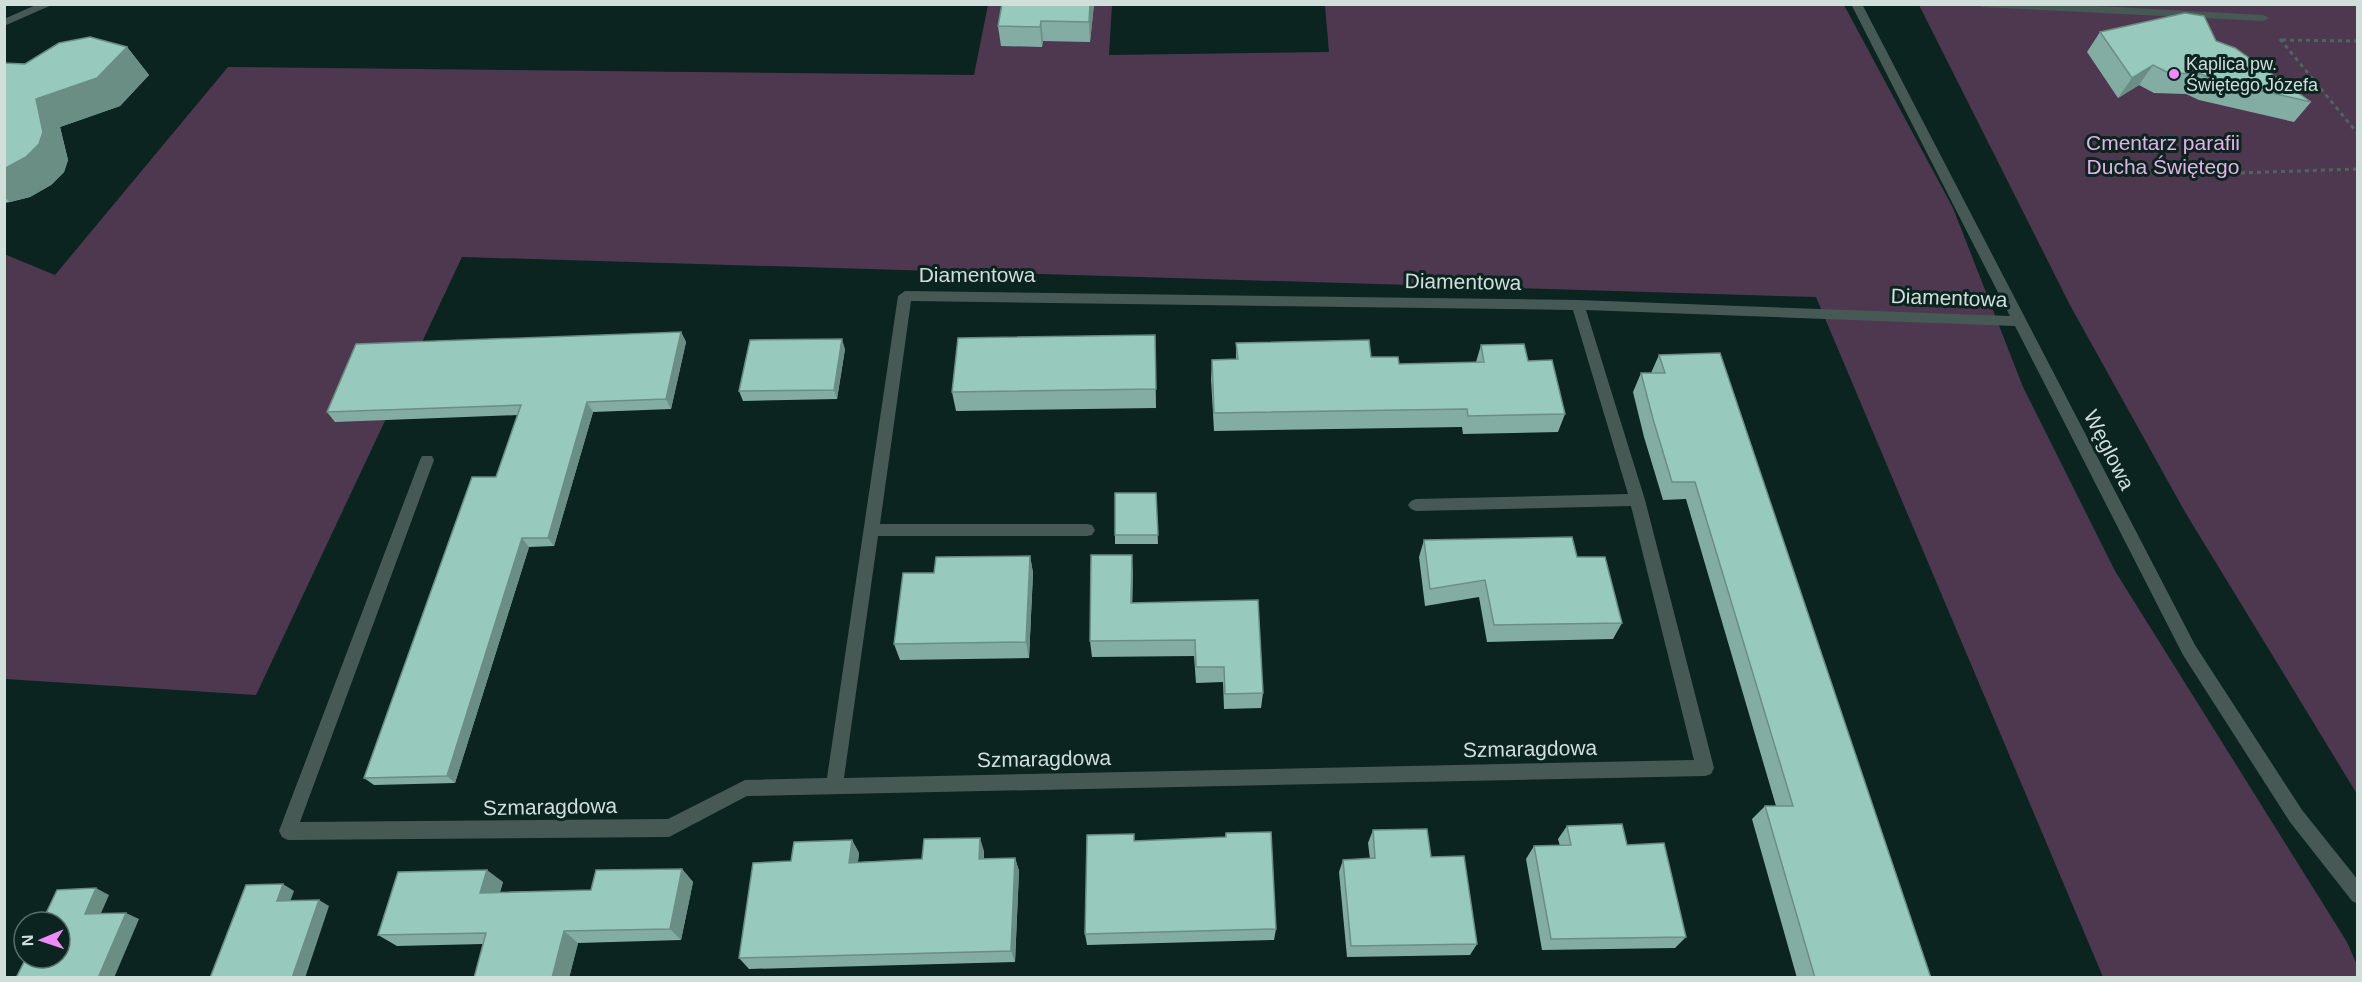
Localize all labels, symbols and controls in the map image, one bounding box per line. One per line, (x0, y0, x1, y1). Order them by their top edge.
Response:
place label: Kaplica pw. Świętego Józefa (2186, 54, 2319, 95)
marker: Kaplica pw. Świętego Józefa (2167, 67, 2181, 81)
park label: Cmentarz parafii Ducha Świętego (2086, 131, 2240, 178)
street label: Diamentowa (919, 263, 1036, 286)
street label: Diamentowa (1404, 269, 1522, 294)
street label: Diamentowa (1890, 284, 2008, 311)
street label: Węglowa (2080, 406, 2139, 494)
street label: Szmaragdowa (1463, 736, 1598, 761)
street label: Szmaragdowa (977, 746, 1112, 771)
street label: Szmaragdowa (483, 794, 618, 819)
north arrow (12, 910, 72, 970)
text: N (19, 934, 36, 947)

